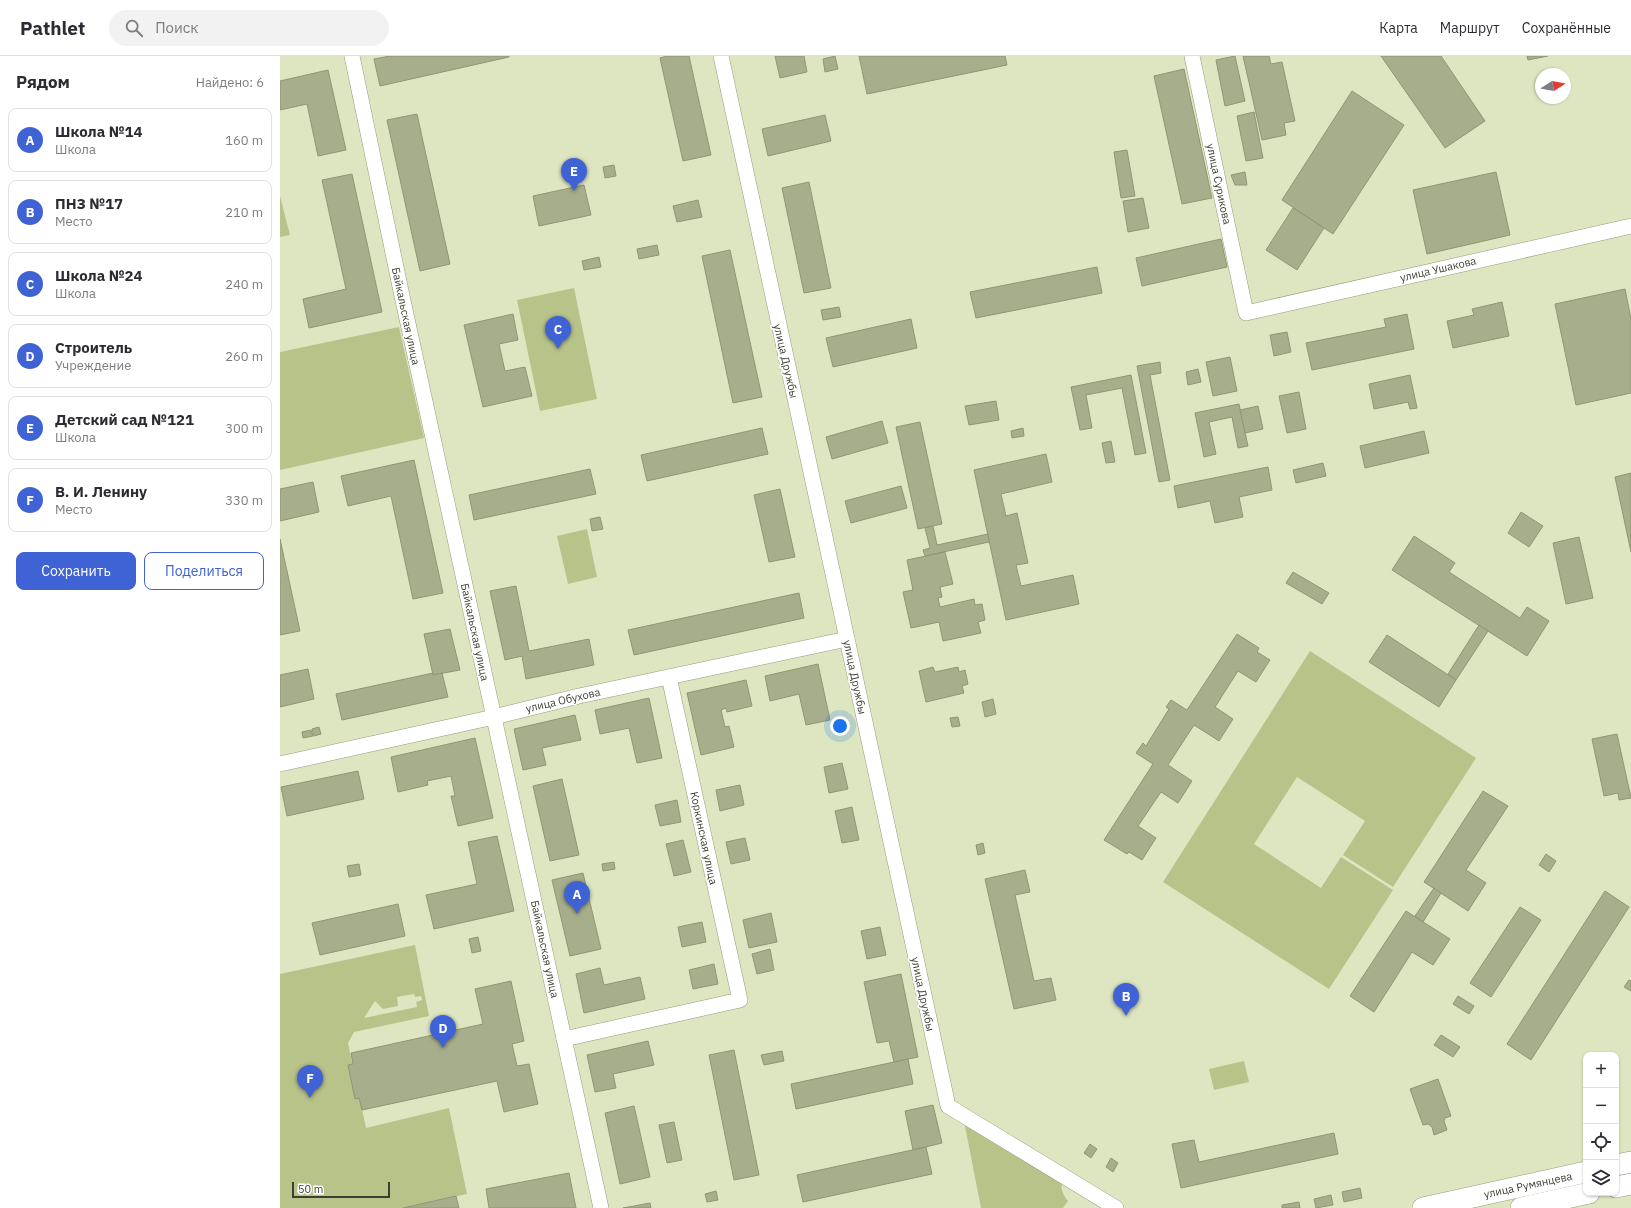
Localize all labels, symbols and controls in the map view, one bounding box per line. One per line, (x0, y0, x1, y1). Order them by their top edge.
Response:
search box (109, 10, 389, 46)
text: Pathlet (20, 16, 85, 40)
icon: search (123, 17, 145, 39)
text: Поиск (155, 18, 199, 37)
text: Карта (1379, 19, 1418, 37)
text: Маршрут (1440, 19, 1500, 37)
text: Сохранённые (1522, 19, 1611, 37)
north arrow (1535, 68, 1571, 104)
text: Рядом (16, 71, 70, 93)
text: Найдено: 6 (196, 74, 264, 91)
text: Школа №14 (55, 122, 143, 141)
text: A (26, 132, 34, 149)
text: 160 m (225, 132, 263, 149)
text: Школа (55, 141, 96, 158)
street label: улица Сурикова (1204, 142, 1234, 226)
pin: E (561, 158, 587, 191)
text: ПНЗ №17 (55, 194, 123, 213)
text: B (26, 204, 34, 221)
text: 210 m (225, 204, 263, 221)
text: Место (55, 213, 93, 230)
street label: улица Ушакова (1398, 253, 1478, 285)
text: Школа №24 (55, 266, 143, 285)
street label: Байкальская улица (389, 266, 423, 366)
text: C (26, 276, 34, 293)
text: 240 m (225, 276, 263, 293)
text: Школа (55, 285, 96, 302)
pin: C (545, 316, 571, 349)
street label: улица Дружбы (771, 323, 801, 399)
text: Строитель (55, 338, 132, 357)
text: D (25, 348, 35, 365)
text: 260 m (225, 348, 263, 365)
text: Учреждение (55, 357, 131, 374)
text: Детский сад №121 (55, 410, 194, 429)
text: E (26, 420, 34, 437)
text: 300 m (225, 420, 263, 437)
text: Школа (55, 429, 96, 446)
text: В. И. Ленину (55, 482, 147, 501)
text: F (26, 492, 34, 509)
text: 330 m (225, 492, 263, 509)
text: Место (55, 501, 93, 518)
button: Сохранить (16, 552, 136, 590)
button: Поделиться (144, 552, 264, 590)
street label: Байкальская улица (458, 582, 492, 682)
street label: улица Дружбы (840, 639, 870, 715)
street label: улица Обухова (524, 685, 602, 715)
your location (830, 716, 850, 736)
street label: Коркинская улица (687, 790, 721, 886)
pin: A (564, 881, 590, 914)
street label: Байкальская улица (528, 899, 562, 999)
street label: улица Дружбы (908, 956, 938, 1032)
pin: B (1113, 983, 1139, 1016)
pin: D (430, 1015, 456, 1048)
map controls (1583, 1052, 1619, 1196)
button: + (1583, 1052, 1619, 1088)
pin: F (297, 1065, 323, 1098)
button: − (1583, 1088, 1619, 1124)
button: locate (1583, 1124, 1619, 1160)
button: layers (1583, 1160, 1619, 1196)
street label: улица Румянцева (1483, 1169, 1574, 1201)
scale bar (292, 1180, 390, 1199)
text: 50 m (298, 1182, 323, 1196)

